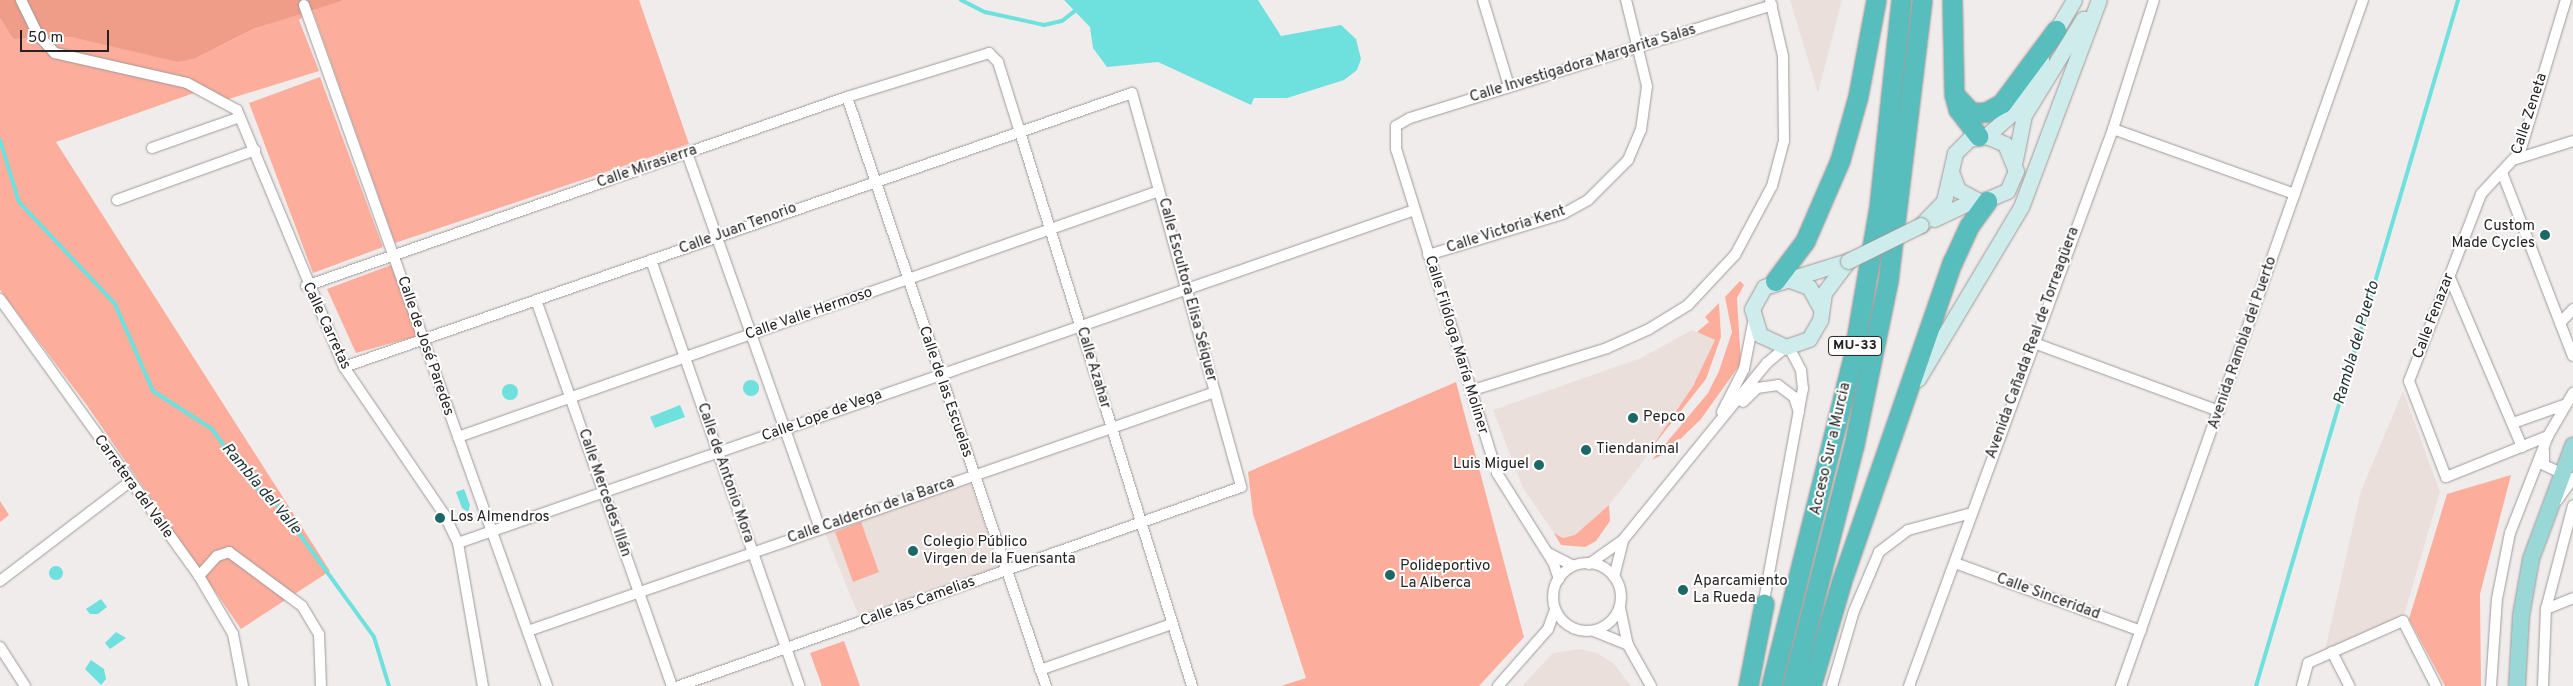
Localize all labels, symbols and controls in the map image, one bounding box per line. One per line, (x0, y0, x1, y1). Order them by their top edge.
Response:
scale bar (22, 20, 111, 52)
street label: Calle Investigadora Margarita Salas (1468, 21, 1698, 107)
text: 50 m (28, 29, 63, 48)
street label: Calle Zeneta (2508, 71, 2552, 157)
street label: Calle Mirasierra (595, 141, 699, 193)
street label: Calle Escultora Elisa Séiquer (1154, 196, 1220, 384)
street label: Calle Juan Tenorio (676, 199, 800, 259)
street label: Calle Victoria Kent (1444, 202, 1568, 258)
place label: Custom Made Cycles (2451, 217, 2535, 252)
street label: Avenida Cañada Real de Torreagüera (1982, 224, 2084, 462)
marker: Custom Made Cycles (2539, 229, 2551, 241)
street label: Calle Filóloga María Moliner (1420, 254, 1492, 436)
street label: Avenida Rambla del Puerto (2205, 254, 2281, 432)
street label: Calle Fenazar (2409, 271, 2459, 361)
street label: Calle de José Paredes (393, 274, 457, 418)
street label: Calle Carretas (298, 279, 354, 373)
water label: Rambla del Puerto (2330, 279, 2384, 407)
street label: Calle Valle Hermoso (743, 284, 875, 344)
street label: Calle de las Escuelas (914, 324, 976, 460)
street label: Calle Azahar (1072, 325, 1114, 411)
road number: MU-33 (1828, 334, 1882, 358)
street label: Acceso Sur a Murcia (1807, 381, 1855, 517)
street label: Calle Lope de Vega (759, 386, 885, 446)
street label: Calle de Antonio Mora (693, 400, 757, 546)
place label: Pepco (1643, 409, 1685, 427)
marker: Pepco (1627, 412, 1639, 424)
street label: Calle Mercedes Illán (574, 427, 634, 559)
street label: Carretera del Valle (89, 432, 177, 542)
water label: Rambla del Valle (217, 439, 305, 539)
place label: Tiendanimal (1596, 441, 1679, 459)
marker: Tiendanimal (1580, 444, 1592, 456)
place label: Luis Miguel (1453, 456, 1529, 474)
marker: Luis Miguel (1533, 459, 1545, 471)
street label: Calle Calderón de la Barca (785, 474, 957, 548)
place label: Los Almendros (450, 509, 550, 527)
marker: Los Almendros (434, 512, 446, 524)
place label: Colegio Público Virgen de la Fuensanta (923, 533, 1076, 568)
marker: Colegio Público Virgen de la Fuensanta (907, 545, 919, 557)
place label: Polideportivo La Alberca (1400, 557, 1490, 592)
marker: Polideportivo La Alberca (1384, 569, 1396, 581)
street label: Calle Sinceridad (1994, 570, 2102, 624)
place label: Aparcamiento La Rueda (1693, 572, 1788, 607)
street label: Calle las Camelias (858, 573, 978, 631)
marker: Aparcamiento La Rueda (1677, 584, 1689, 596)

